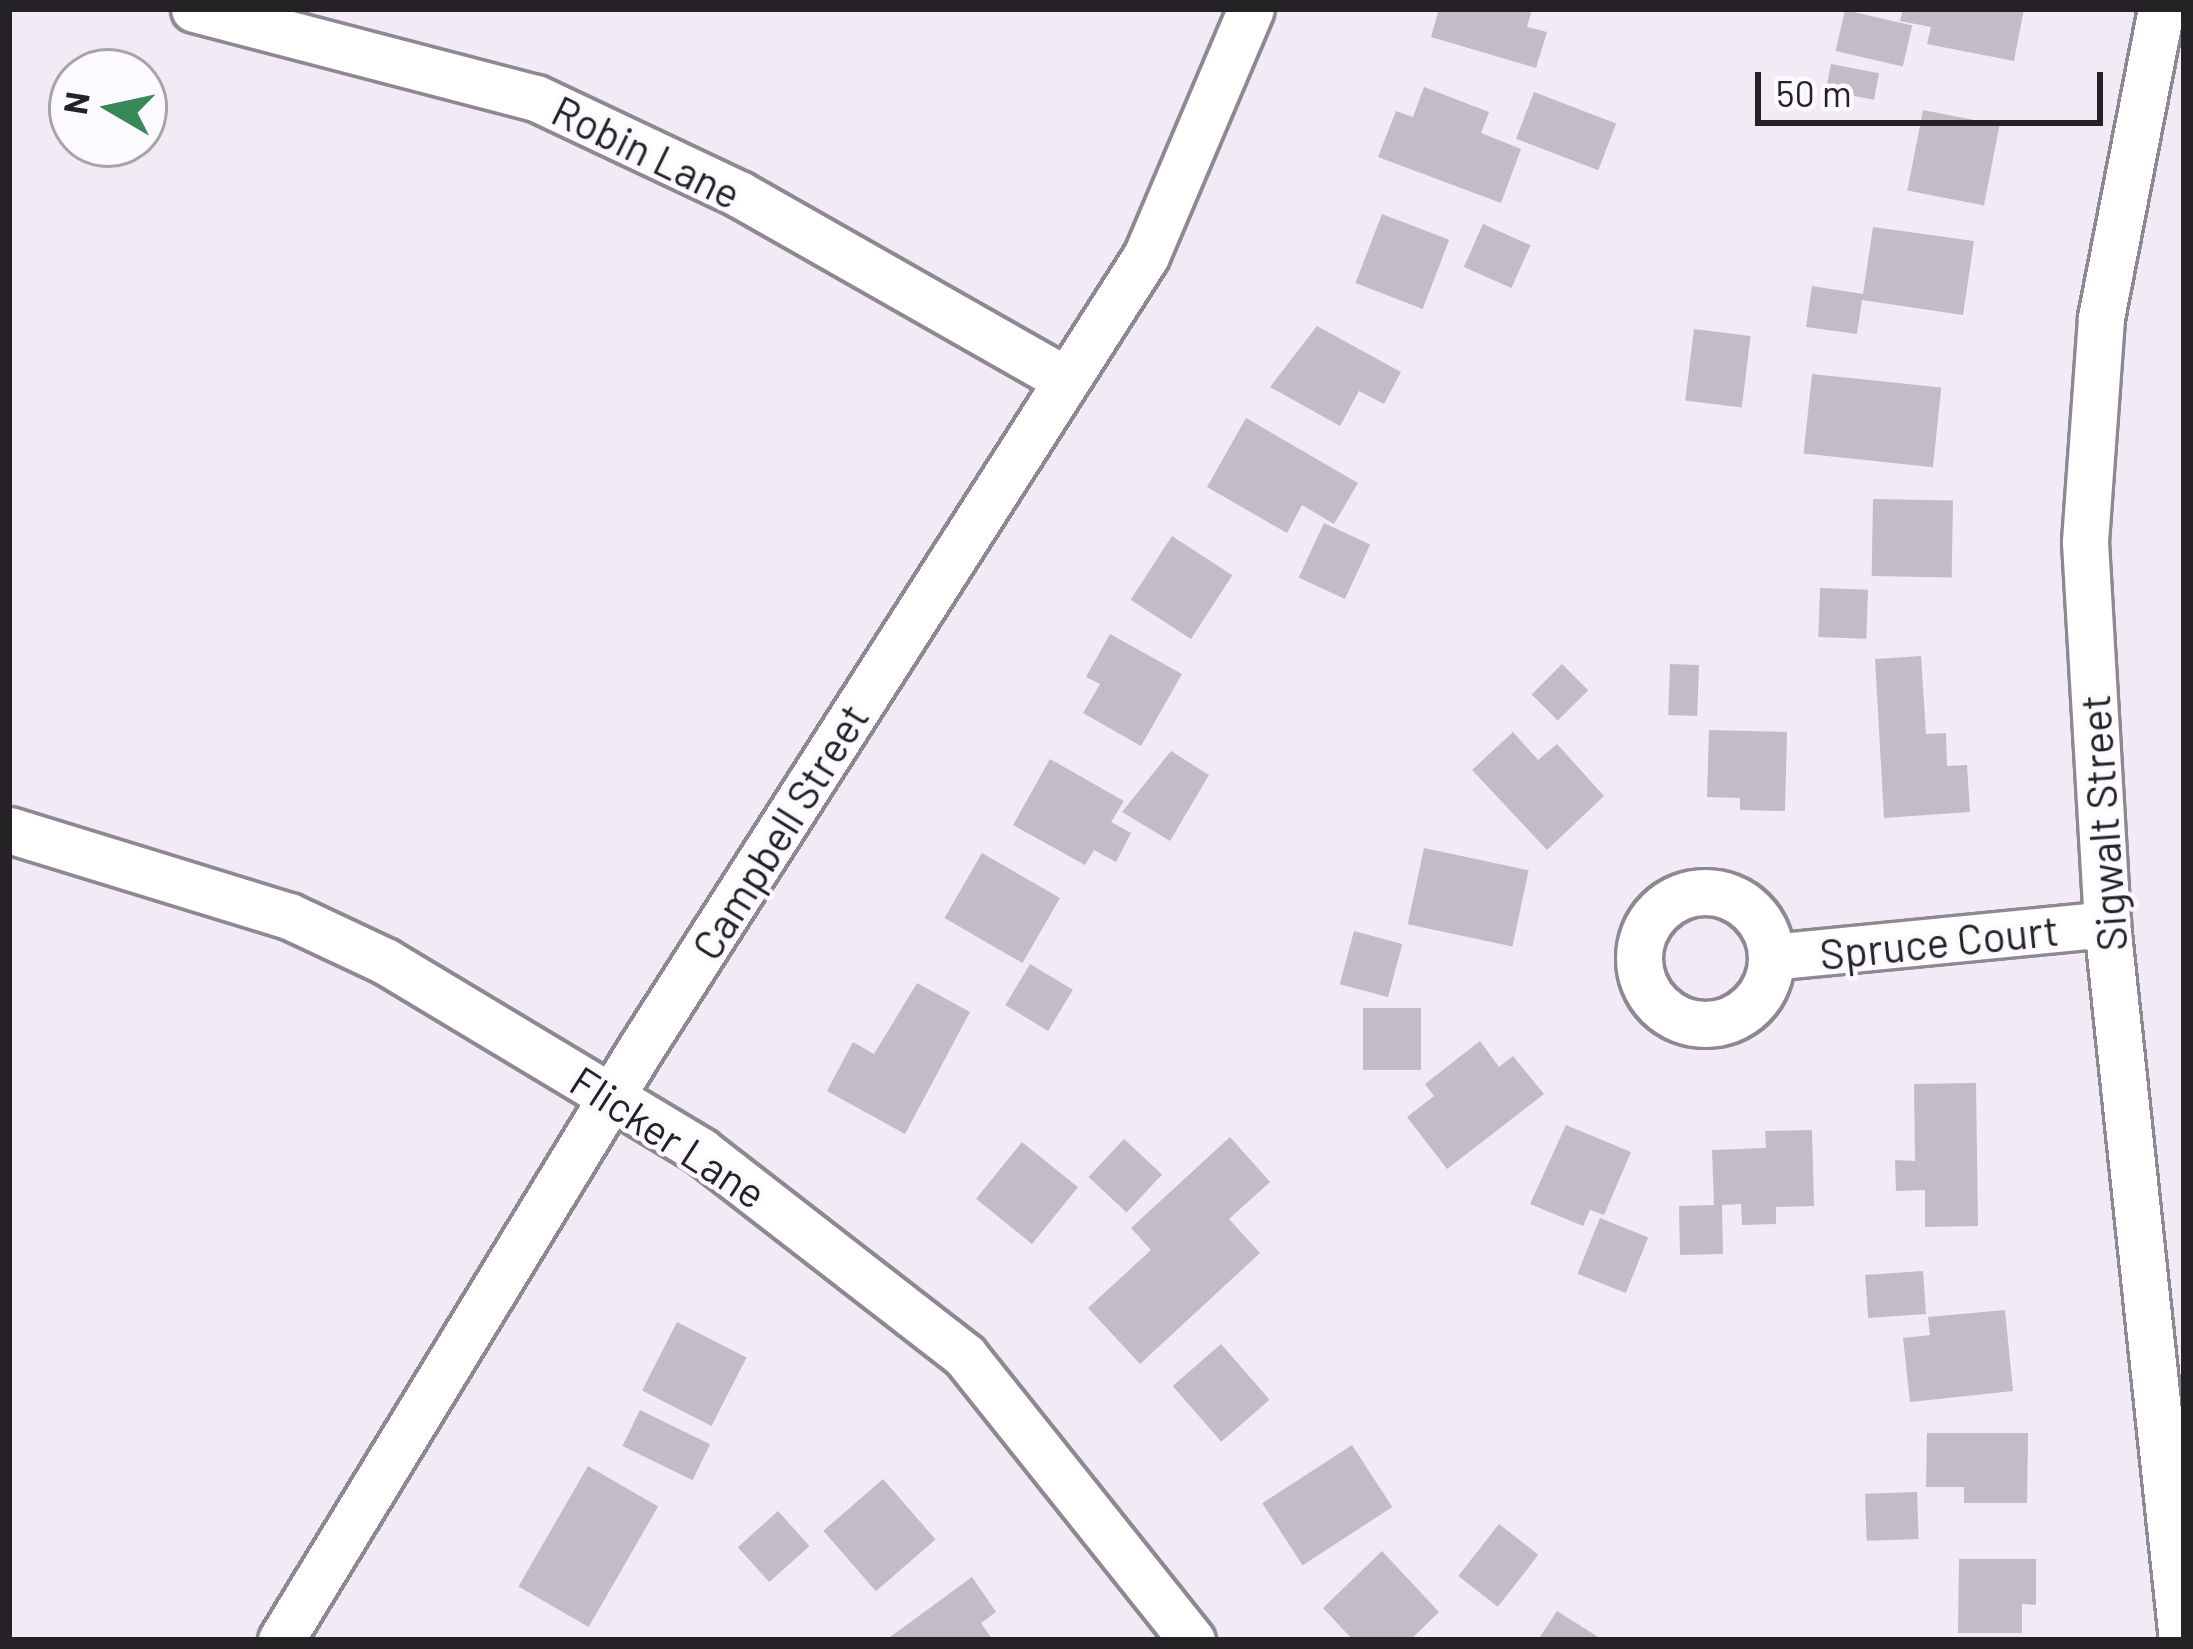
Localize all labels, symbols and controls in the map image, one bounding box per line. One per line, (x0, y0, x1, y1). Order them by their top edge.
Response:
north arrow (48, 48, 168, 168)
scale bar (1761, 48, 2109, 122)
text: 50 m (1776, 71, 1852, 114)
street label: Robin Lane (545, 84, 749, 218)
text: N (54, 89, 97, 117)
street label: Sigwalt Street (2068, 693, 2136, 953)
street label: Campbell Street (680, 694, 878, 968)
street label: Spruce Court (1817, 903, 2061, 979)
street label: Flicker Lane (562, 1054, 776, 1218)

